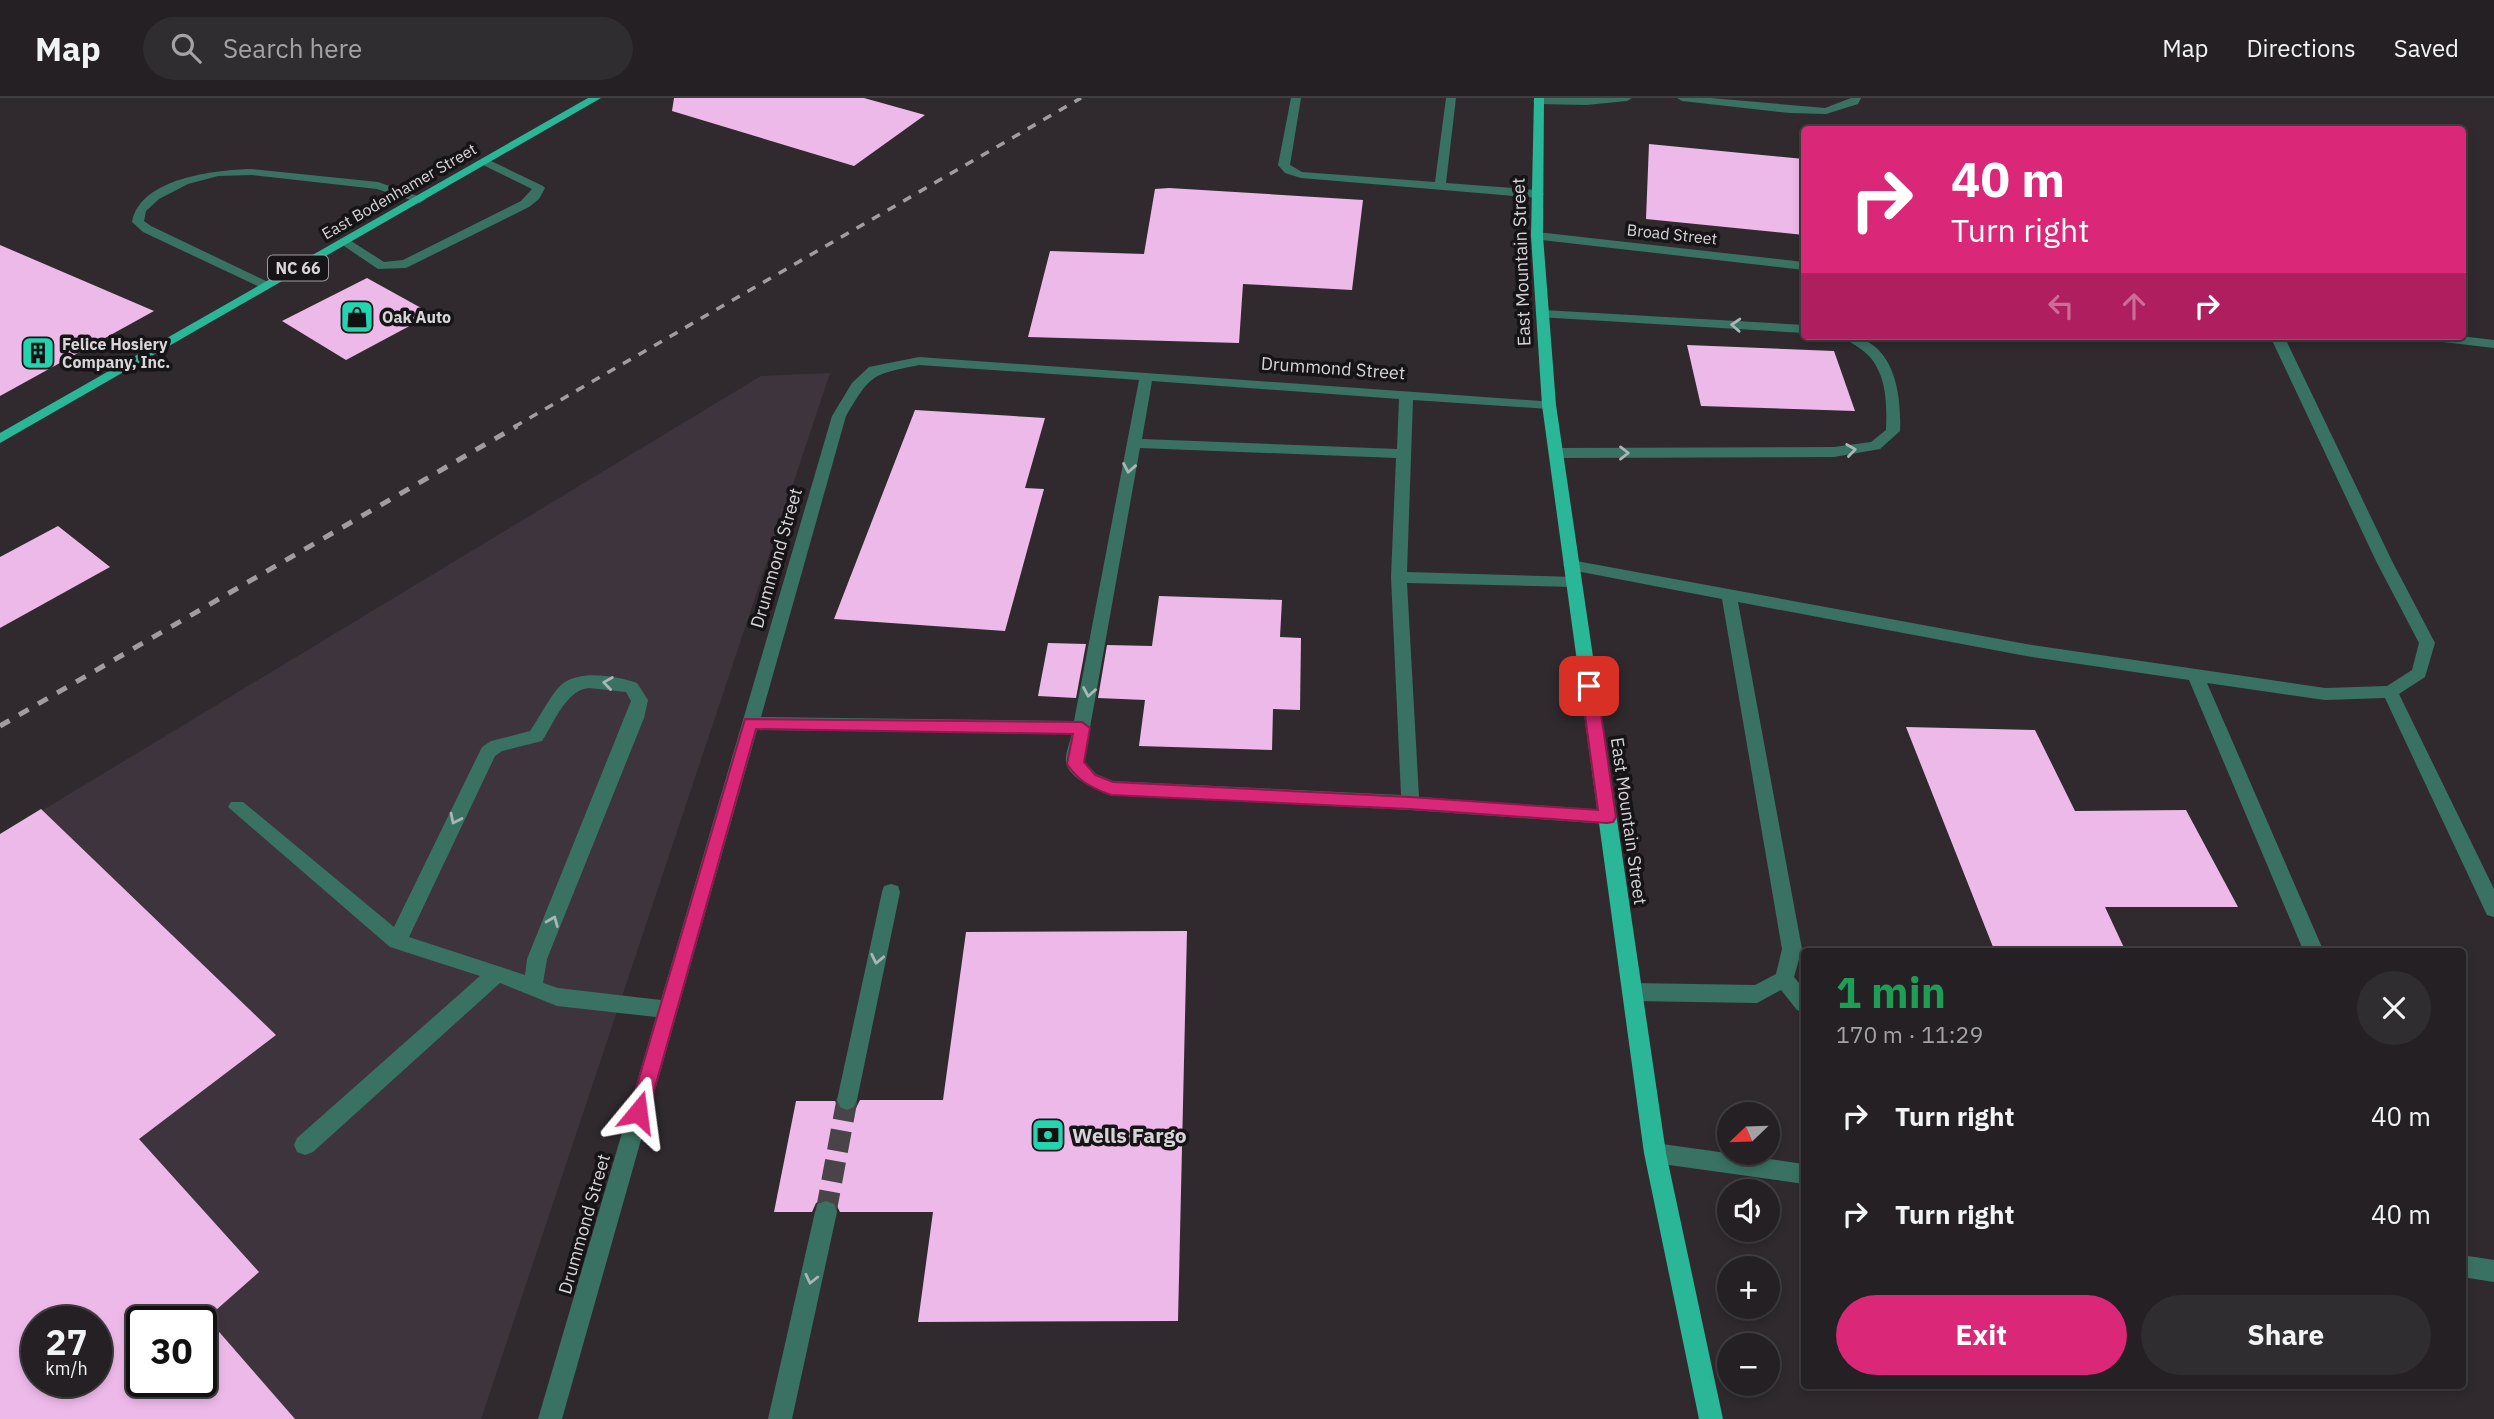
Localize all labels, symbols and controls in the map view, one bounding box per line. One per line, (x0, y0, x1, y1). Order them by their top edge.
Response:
search box (143, 17, 633, 80)
text: Map (35, 27, 101, 70)
icon: search (167, 29, 205, 67)
text: Search here (223, 31, 362, 65)
text: Map (2162, 32, 2208, 64)
text: Directions (2246, 32, 2356, 64)
text: Saved (2394, 32, 2459, 64)
street label: East Bodenhamer Street (318, 138, 480, 244)
text: 40 m (1951, 147, 2065, 210)
icon: right (1836, 154, 1927, 245)
street label: East Mountain Street (1507, 177, 1535, 347)
text: Turn right (1951, 209, 2089, 251)
street label: Broad Street (1626, 219, 1718, 249)
road number: NC 66 (268, 256, 328, 280)
icon: left (2042, 287, 2080, 325)
icon: ahead (2115, 287, 2153, 325)
icon: right (2188, 287, 2226, 325)
shop icon: Oak Auto (338, 298, 376, 336)
place label: Oak Auto (382, 307, 451, 327)
one-way arrow (1730, 318, 1741, 333)
building icon: Felice Hosiery Company, Inc. (19, 334, 57, 372)
place label: Felice Hosiery Company, Inc. (62, 334, 170, 372)
street label: Drummond Street (1260, 351, 1406, 385)
one-way arrow (1845, 442, 1857, 457)
one-way arrow (1619, 445, 1630, 461)
one-way arrow (1123, 462, 1138, 474)
street label: Drummond Street (745, 485, 807, 631)
pin (1559, 656, 1619, 716)
icon: arrive (1570, 667, 1608, 705)
one-way arrow (602, 676, 614, 691)
one-way arrow (1082, 686, 1097, 698)
street label: East Mountain Street (1606, 736, 1652, 906)
one-way arrow (450, 812, 464, 824)
one-way arrow (544, 915, 558, 927)
one-way arrow (871, 953, 886, 965)
text: 1 min (1836, 965, 1946, 1020)
button: close (2357, 971, 2431, 1045)
text: 170 m · 11:29 (1836, 1019, 1983, 1049)
position arrow (601, 1075, 675, 1149)
icon: right (1836, 1097, 1874, 1135)
text: Turn right (1895, 1099, 2014, 1133)
text: 40 m (2371, 1099, 2431, 1133)
north arrow (1717, 1102, 1780, 1166)
map controls (1717, 1102, 1780, 1396)
bank icon: Wells Fargo (1029, 1116, 1067, 1154)
place label: Wells Fargo (1072, 1121, 1187, 1149)
street label: Drummond Street (553, 1151, 615, 1297)
button: sound (1717, 1179, 1780, 1242)
icon: right (1836, 1195, 1874, 1233)
text: Turn right (1895, 1197, 2014, 1231)
text: 40 m (2371, 1197, 2431, 1231)
button: + (1717, 1256, 1780, 1319)
one-way arrow (805, 1273, 820, 1285)
button: Exit (1836, 1295, 2127, 1375)
button: Share (2141, 1295, 2431, 1375)
speed limit sign: 30 (126, 1306, 217, 1397)
text: 27 (45, 1319, 88, 1365)
button: − (1717, 1333, 1780, 1396)
text: km/h (45, 1357, 88, 1380)

